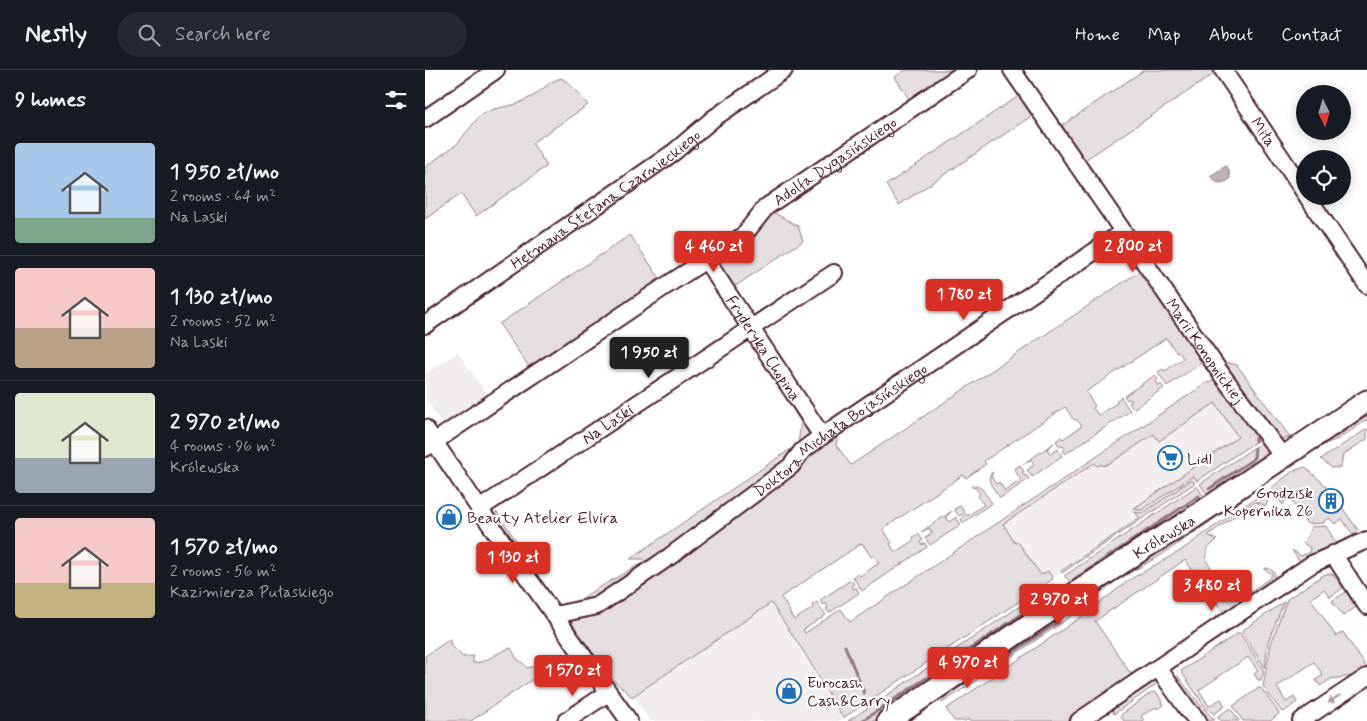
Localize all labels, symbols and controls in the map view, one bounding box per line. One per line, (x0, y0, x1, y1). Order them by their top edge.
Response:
search box (117, 12, 467, 57)
text: Nestly (25, 19, 87, 50)
icon: search (135, 21, 163, 49)
text: Search here (175, 22, 271, 47)
text: Home (1075, 23, 1120, 47)
text: Map (1148, 23, 1181, 47)
text: About (1209, 23, 1253, 47)
text: Contact (1281, 23, 1342, 47)
north arrow (1296, 85, 1351, 140)
map controls (1296, 85, 1351, 205)
text: 9 homes (15, 86, 86, 114)
icon: filters (382, 86, 410, 114)
street label: Adolfa Dygasińskiego (769, 112, 901, 211)
street label: Miła (1245, 114, 1280, 151)
street label: Hetmana Stefana Czarnieckiego (507, 125, 705, 274)
button: locate (1296, 150, 1351, 205)
text: 1 950 zł/mo (170, 158, 279, 186)
icon: home (55, 163, 115, 223)
text: 2 rooms · 64 m² (170, 186, 276, 207)
text: Na Laski (170, 207, 227, 228)
pin: 4 460 zł (662, 230, 766, 273)
pin: 2 800 zł (1081, 230, 1185, 273)
text: 4 460 zł (685, 236, 743, 257)
text: 2 800 zł (1104, 236, 1162, 257)
pin: 1 780 zł (912, 278, 1016, 321)
text: 1 130 zł/mo (170, 283, 272, 311)
text: 1 780 zł (937, 284, 991, 305)
icon: home (55, 288, 115, 348)
street label: Fryderyka Chopina (720, 292, 805, 405)
street label: Marii Konopnickiej (1160, 295, 1249, 408)
text: 2 rooms · 52 m² (170, 311, 276, 332)
text: Na Laski (170, 332, 227, 353)
pin: 1 950 zł (597, 336, 701, 379)
text: 1 950 zł (621, 342, 677, 363)
street label: Doktora Michała Bojasińskiego (750, 359, 932, 502)
street label: Na Laski (578, 400, 638, 450)
text: 2 970 zł/mo (170, 408, 280, 436)
icon: home (55, 413, 115, 473)
text: 4 rooms · 96 m² (170, 436, 276, 457)
supermarket icon: Lidl (1157, 445, 1183, 471)
place label: Lidl (1187, 449, 1212, 470)
text: Królewska (170, 457, 239, 478)
place label: Grodzisk Kopernika 26 (1224, 483, 1313, 522)
building icon: Grodzisk Kopernika 26 (1318, 488, 1344, 514)
shop icon: Beauty Atelier Elvira (436, 504, 462, 530)
place label: Beauty Atelier Elvira (467, 508, 618, 529)
street label: Królewska (1129, 510, 1200, 564)
text: 1 570 zł/mo (170, 533, 278, 561)
icon: home (55, 538, 115, 598)
pin: 1 130 zł (461, 542, 565, 584)
text: 1 130 zł (487, 547, 539, 568)
text: 2 rooms · 56 m² (170, 561, 277, 582)
pin: 3 480 zł (1160, 570, 1264, 612)
text: 3 480 zł (1184, 575, 1240, 596)
text: Kazimierza Pułaskiego (170, 582, 334, 603)
pin: 2 970 zł (1007, 584, 1111, 626)
text: 2 970 zł (1030, 589, 1088, 610)
pin: 4 970 zł (916, 646, 1020, 689)
text: 4 970 zł (939, 652, 997, 673)
pin: 1 570 zł (521, 654, 625, 697)
text: 1 570 zł (545, 660, 601, 681)
place label: Eurocash Cash&Carry (807, 673, 890, 712)
shop icon: Eurocash Cash&Carry (776, 678, 802, 704)
one-way arrow (1327, 694, 1341, 704)

